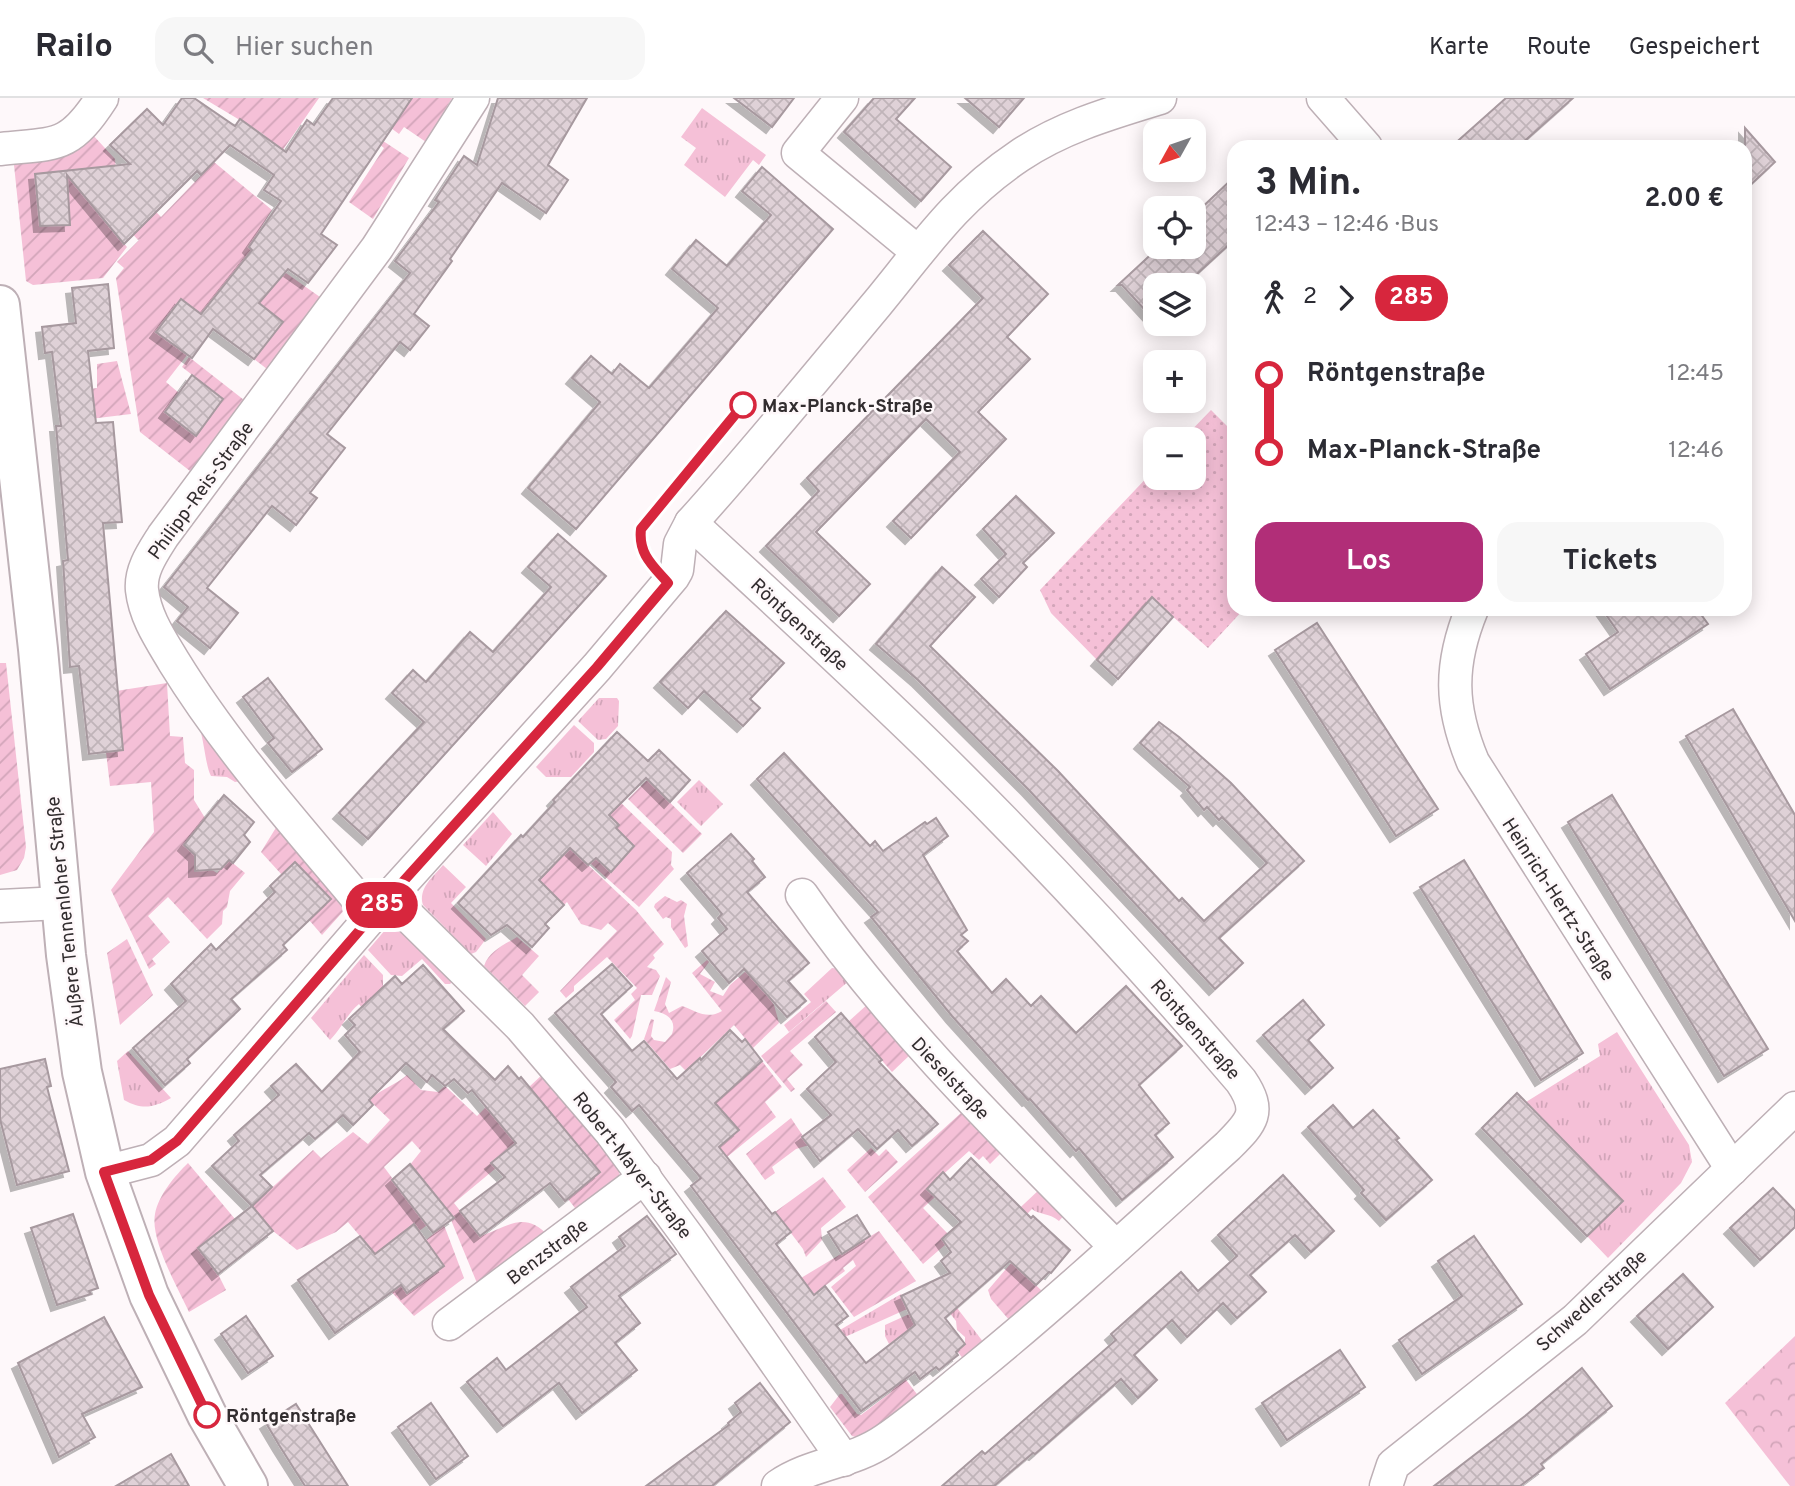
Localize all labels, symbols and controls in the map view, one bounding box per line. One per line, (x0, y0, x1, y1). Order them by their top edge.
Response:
search box (155, 17, 645, 80)
text: Railo (35, 27, 113, 69)
icon: search (179, 29, 217, 67)
text: Hier suchen (235, 32, 374, 65)
text: Karte (1429, 33, 1489, 63)
text: Route (1527, 33, 1591, 63)
text: Gespeichert (1629, 33, 1760, 63)
north arrow (1143, 119, 1206, 182)
map controls (1143, 119, 1206, 490)
text: 3 Min. (1255, 160, 1361, 209)
text: 2.00 € (1644, 183, 1724, 216)
button: locate (1143, 196, 1206, 259)
text: 12:43 – 12:46 · Bus (1255, 211, 1439, 240)
button: layers (1143, 273, 1206, 336)
icon: walk (1255, 279, 1293, 317)
icon: forward (1327, 279, 1365, 317)
text: 2 (1303, 283, 1317, 312)
text: 285 (1389, 283, 1434, 313)
button: + (1143, 350, 1206, 413)
text: Röntgenstraße (1307, 358, 1485, 391)
text: 12:45 (1668, 360, 1724, 389)
marker: Max-Planck-Straße (730, 392, 756, 418)
place label: Max-Planck-Straße (762, 395, 933, 419)
street label: Philipp-Reis-Straße (143, 417, 260, 565)
button: − (1143, 427, 1206, 490)
text: Max-Planck-Straße (1307, 435, 1541, 468)
text: 12:46 (1668, 437, 1724, 466)
button: Los (1255, 522, 1483, 602)
button: Tickets (1497, 522, 1724, 602)
street label: Röntgenstraße (745, 574, 853, 677)
street label: Äußere Tennenloher Straße (41, 795, 90, 1029)
street label: Heinrich-Hertz-Straße (1496, 814, 1619, 986)
line badge: 285 (342, 882, 422, 928)
text: 285 (360, 890, 404, 920)
street label: Röntgenstraße (1144, 975, 1245, 1086)
street label: Dieselstraße (905, 1033, 994, 1126)
street label: Robert-Mayer-Straße (566, 1088, 696, 1245)
street label: Benzstraße (503, 1214, 594, 1291)
street label: Schwedlerstraße (1532, 1245, 1653, 1358)
marker: Röntgenstraße (194, 1402, 220, 1428)
place label: Röntgenstraße (226, 1405, 356, 1429)

